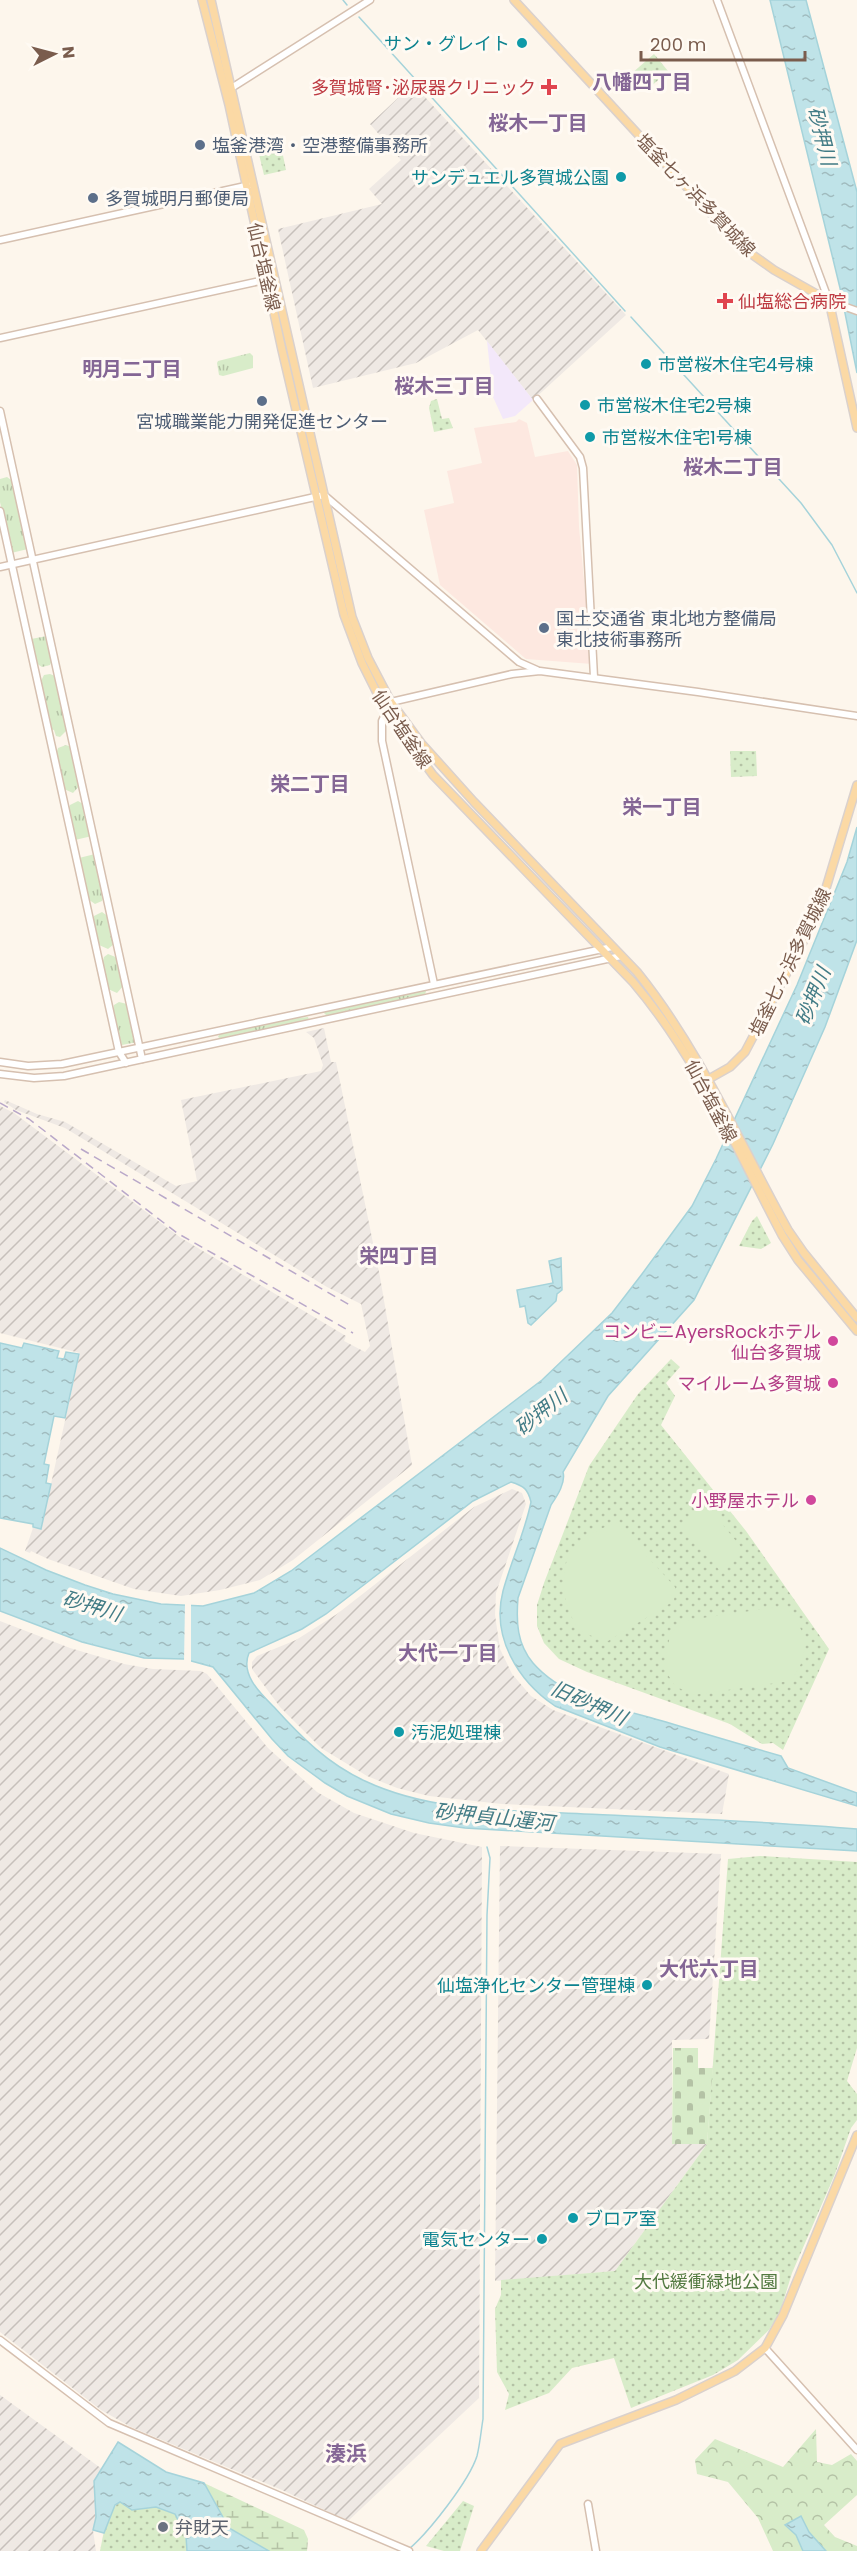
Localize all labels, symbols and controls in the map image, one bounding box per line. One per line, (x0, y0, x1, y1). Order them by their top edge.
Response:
north arrow (24, 24, 84, 84)
scale bar (641, 24, 804, 62)
place label: サン・グレイト (384, 31, 510, 56)
text: 200 m (650, 32, 706, 57)
marker: サン・グレイト (515, 36, 529, 50)
text: N (56, 45, 80, 60)
district label: 八幡四丁目 (592, 68, 692, 96)
place label: 多賀城腎･泌尿器クリニック (311, 75, 536, 100)
marker: 多賀城腎･泌尿器クリニック (540, 78, 558, 96)
water label: 砂押川 (801, 104, 843, 170)
district label: 桜木一丁目 (488, 109, 588, 137)
street label: 塩釜七ヶ浜多賀城線 (631, 128, 761, 262)
place label: 塩釜港湾・空港整備事務所 (212, 133, 428, 158)
marker: 塩釜港湾・空港整備事務所 (193, 138, 207, 152)
place label: サンデュエル多賀城公園 (411, 165, 609, 190)
marker: サンデュエル多賀城公園 (614, 170, 628, 184)
place label: 多賀城明月郵便局 (105, 186, 249, 211)
marker: 多賀城明月郵便局 (86, 191, 100, 205)
street label: 仙台塩釜線 (242, 220, 286, 314)
place label: 仙塩総合病院 (738, 289, 846, 314)
marker: 仙塩総合病院 (716, 292, 734, 310)
place label: 市営桜木住宅4号棟 (658, 352, 813, 377)
district label: 明月二丁目 (82, 355, 182, 383)
marker: 市営桜木住宅4号棟 (639, 357, 653, 371)
district label: 桜木三丁目 (394, 372, 494, 400)
place label: 市営桜木住宅2号棟 (597, 393, 751, 418)
marker: 宮城職業能力開発促進センター (255, 394, 269, 408)
marker: 市営桜木住宅2号棟 (578, 398, 592, 412)
place label: 宮城職業能力開発促進センター (136, 409, 388, 434)
place label: 市営桜木住宅1号棟 (602, 425, 752, 450)
marker: 市営桜木住宅1号棟 (583, 430, 597, 444)
district label: 桜木二丁目 (683, 453, 783, 481)
place label: 国土交通省 東北地方整備局 東北技術事務所 (556, 606, 777, 652)
marker: 国土交通省 東北地方整備局 東北技術事務所 (537, 621, 551, 635)
street label: 仙台塩釜線 (366, 685, 438, 773)
district label: 栄二丁目 (270, 770, 350, 798)
district label: 栄一丁目 (622, 793, 702, 821)
street label: 塩釜七ヶ浜多賀城線 (743, 884, 837, 1040)
water label: 砂押川 (789, 961, 838, 1029)
street label: 仙台塩釜線 (679, 1055, 743, 1147)
district label: 栄四丁目 (359, 1242, 439, 1270)
place label: コンビニAyersRockホテル 仙台多賀城 (603, 1319, 821, 1365)
marker: コンビニAyersRockホテル 仙台多賀城 (826, 1334, 840, 1348)
place label: マイルーム多賀城 (678, 1371, 821, 1396)
marker: マイルーム多賀城 (826, 1376, 840, 1390)
water label: 砂押川 (509, 1381, 575, 1442)
place label: 小野屋ホテル (691, 1488, 799, 1513)
marker: 小野屋ホテル (804, 1493, 818, 1507)
water label: 砂押川 (59, 1584, 127, 1629)
district label: 大代一丁目 (398, 1639, 498, 1667)
water label: 旧砂押川 (547, 1674, 633, 1733)
place label: 汚泥処理棟 (411, 1720, 501, 1745)
marker: 汚泥処理棟 (392, 1725, 406, 1739)
water label: 砂押貞山運河 (433, 1797, 559, 1838)
district label: 大代六丁目 (659, 1955, 759, 1983)
place label: 仙塩浄化センター管理棟 (437, 1973, 635, 1998)
marker: 仙塩浄化センター管理棟 (640, 1978, 654, 1992)
place label: ブロア室 (585, 2206, 657, 2231)
marker: ブロア室 (566, 2211, 580, 2225)
place label: 電気センター (422, 2227, 530, 2252)
marker: 電気センター (535, 2232, 549, 2246)
park label: 大代緩衝緑地公園 (634, 2269, 778, 2294)
district label: 湊浜 (325, 2439, 367, 2468)
place label: 弁財天 (175, 2515, 229, 2540)
marker: 弁財天 (156, 2520, 170, 2534)

